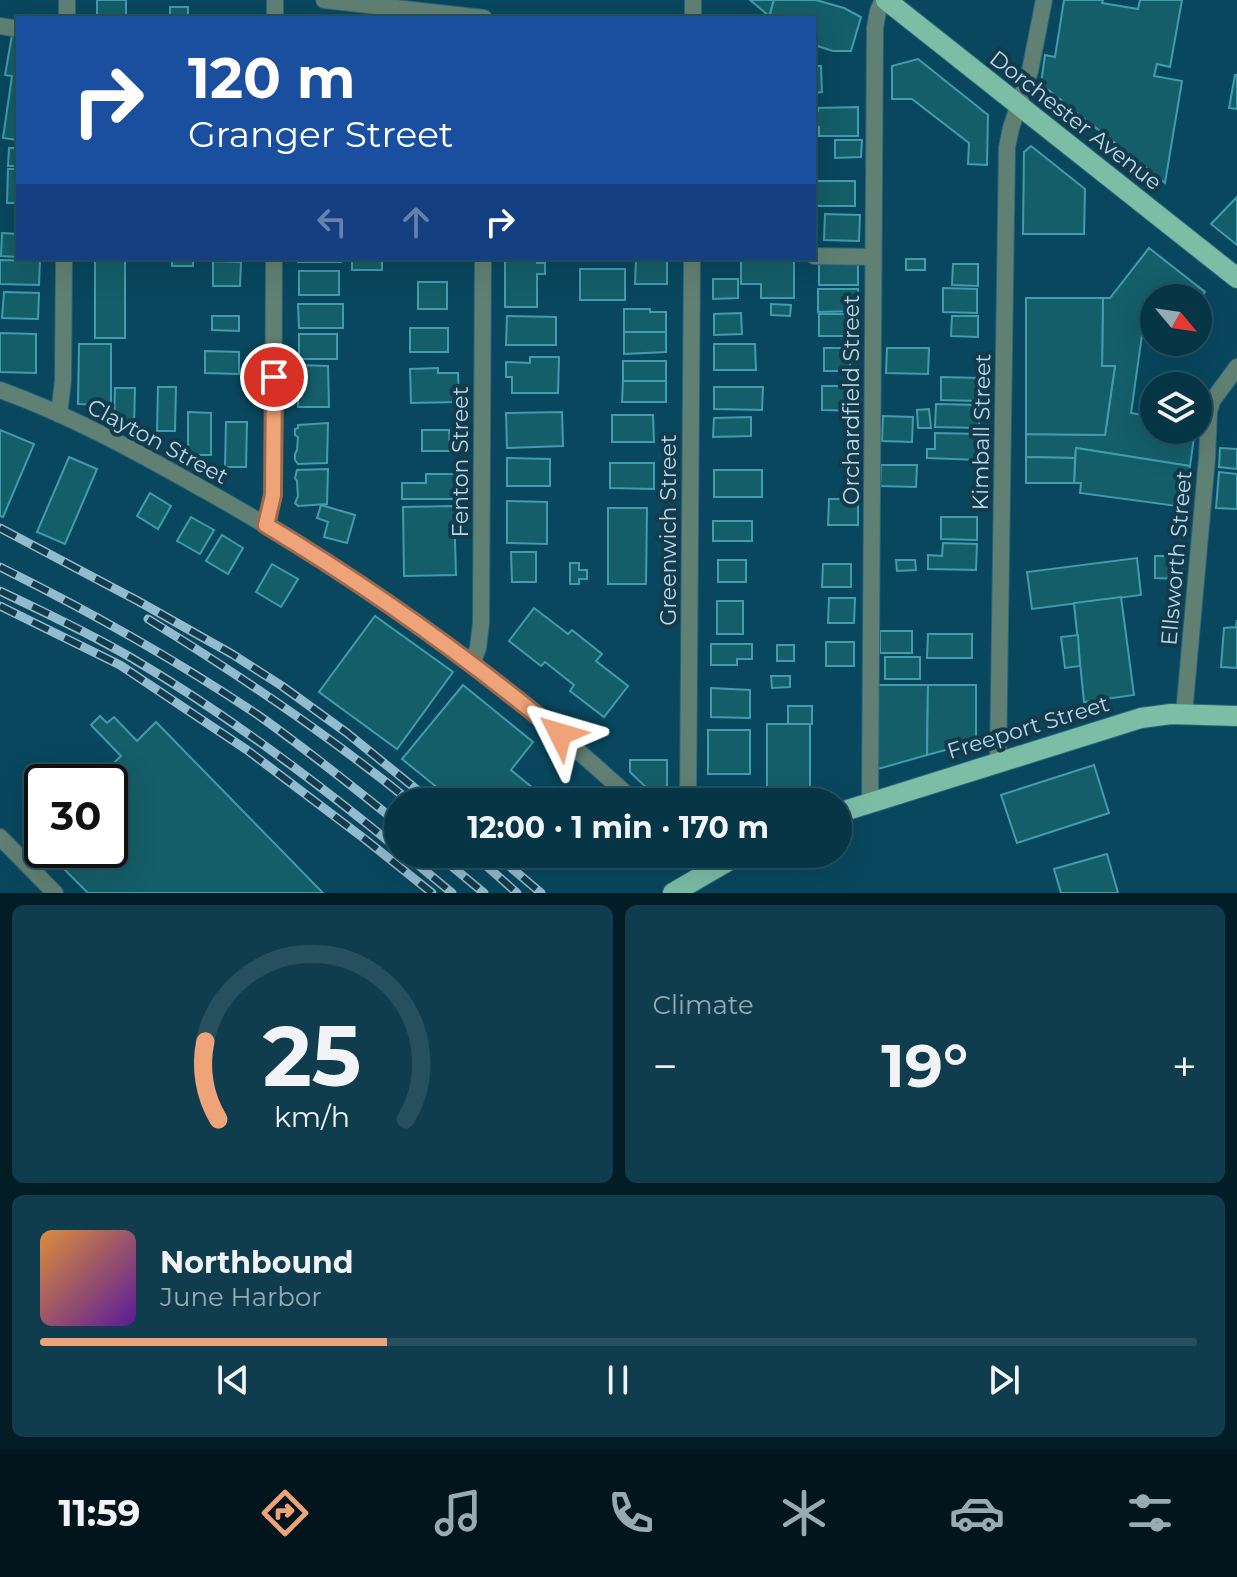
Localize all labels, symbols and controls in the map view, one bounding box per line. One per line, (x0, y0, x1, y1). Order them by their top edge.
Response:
text: 120 m (188, 44, 356, 112)
street label: Dorchester Avenue (984, 45, 1167, 196)
icon: right (56, 48, 160, 152)
text: Granger Street (188, 112, 454, 156)
icon: left (310, 200, 354, 244)
icon: ahead (394, 200, 438, 244)
icon: right (478, 200, 522, 244)
north arrow (1140, 284, 1212, 356)
map controls (1140, 284, 1212, 444)
street label: Orchardfield Street (838, 295, 865, 505)
pin (240, 343, 308, 411)
street label: Kimball Street (967, 353, 996, 511)
icon: arrive (252, 355, 296, 399)
button: layers (1140, 372, 1212, 444)
street label: Fenton Street (447, 386, 474, 538)
street label: Clayton Street (83, 393, 233, 490)
street label: Greenwich Street (655, 434, 682, 626)
street label: Ellsworth Street (1155, 470, 1198, 646)
street label: Freeport Street (944, 690, 1112, 765)
position arrow (518, 692, 602, 776)
speed limit sign: 30 (24, 764, 128, 868)
text: 12:00 · 1 min · 170 m (467, 809, 769, 846)
text: Climate (653, 989, 754, 1021)
text: 25 (263, 1005, 362, 1107)
text: 19° (881, 1029, 968, 1102)
text: − (653, 1039, 678, 1093)
text: + (1172, 1039, 1197, 1093)
text: km/h (274, 1099, 350, 1134)
text: Northbound (160, 1244, 354, 1281)
text: June Harbor (160, 1281, 322, 1313)
icon: previous (211, 1358, 255, 1402)
icon: pause (596, 1358, 640, 1402)
icon: next (982, 1358, 1026, 1402)
icon: directions (257, 1485, 313, 1541)
icon: music (430, 1485, 486, 1541)
icon: phone (603, 1485, 659, 1541)
icon: climate (776, 1485, 832, 1541)
icon: car (949, 1485, 1005, 1541)
icon: filters (1122, 1485, 1178, 1541)
text: 11:59 (58, 1491, 141, 1535)

